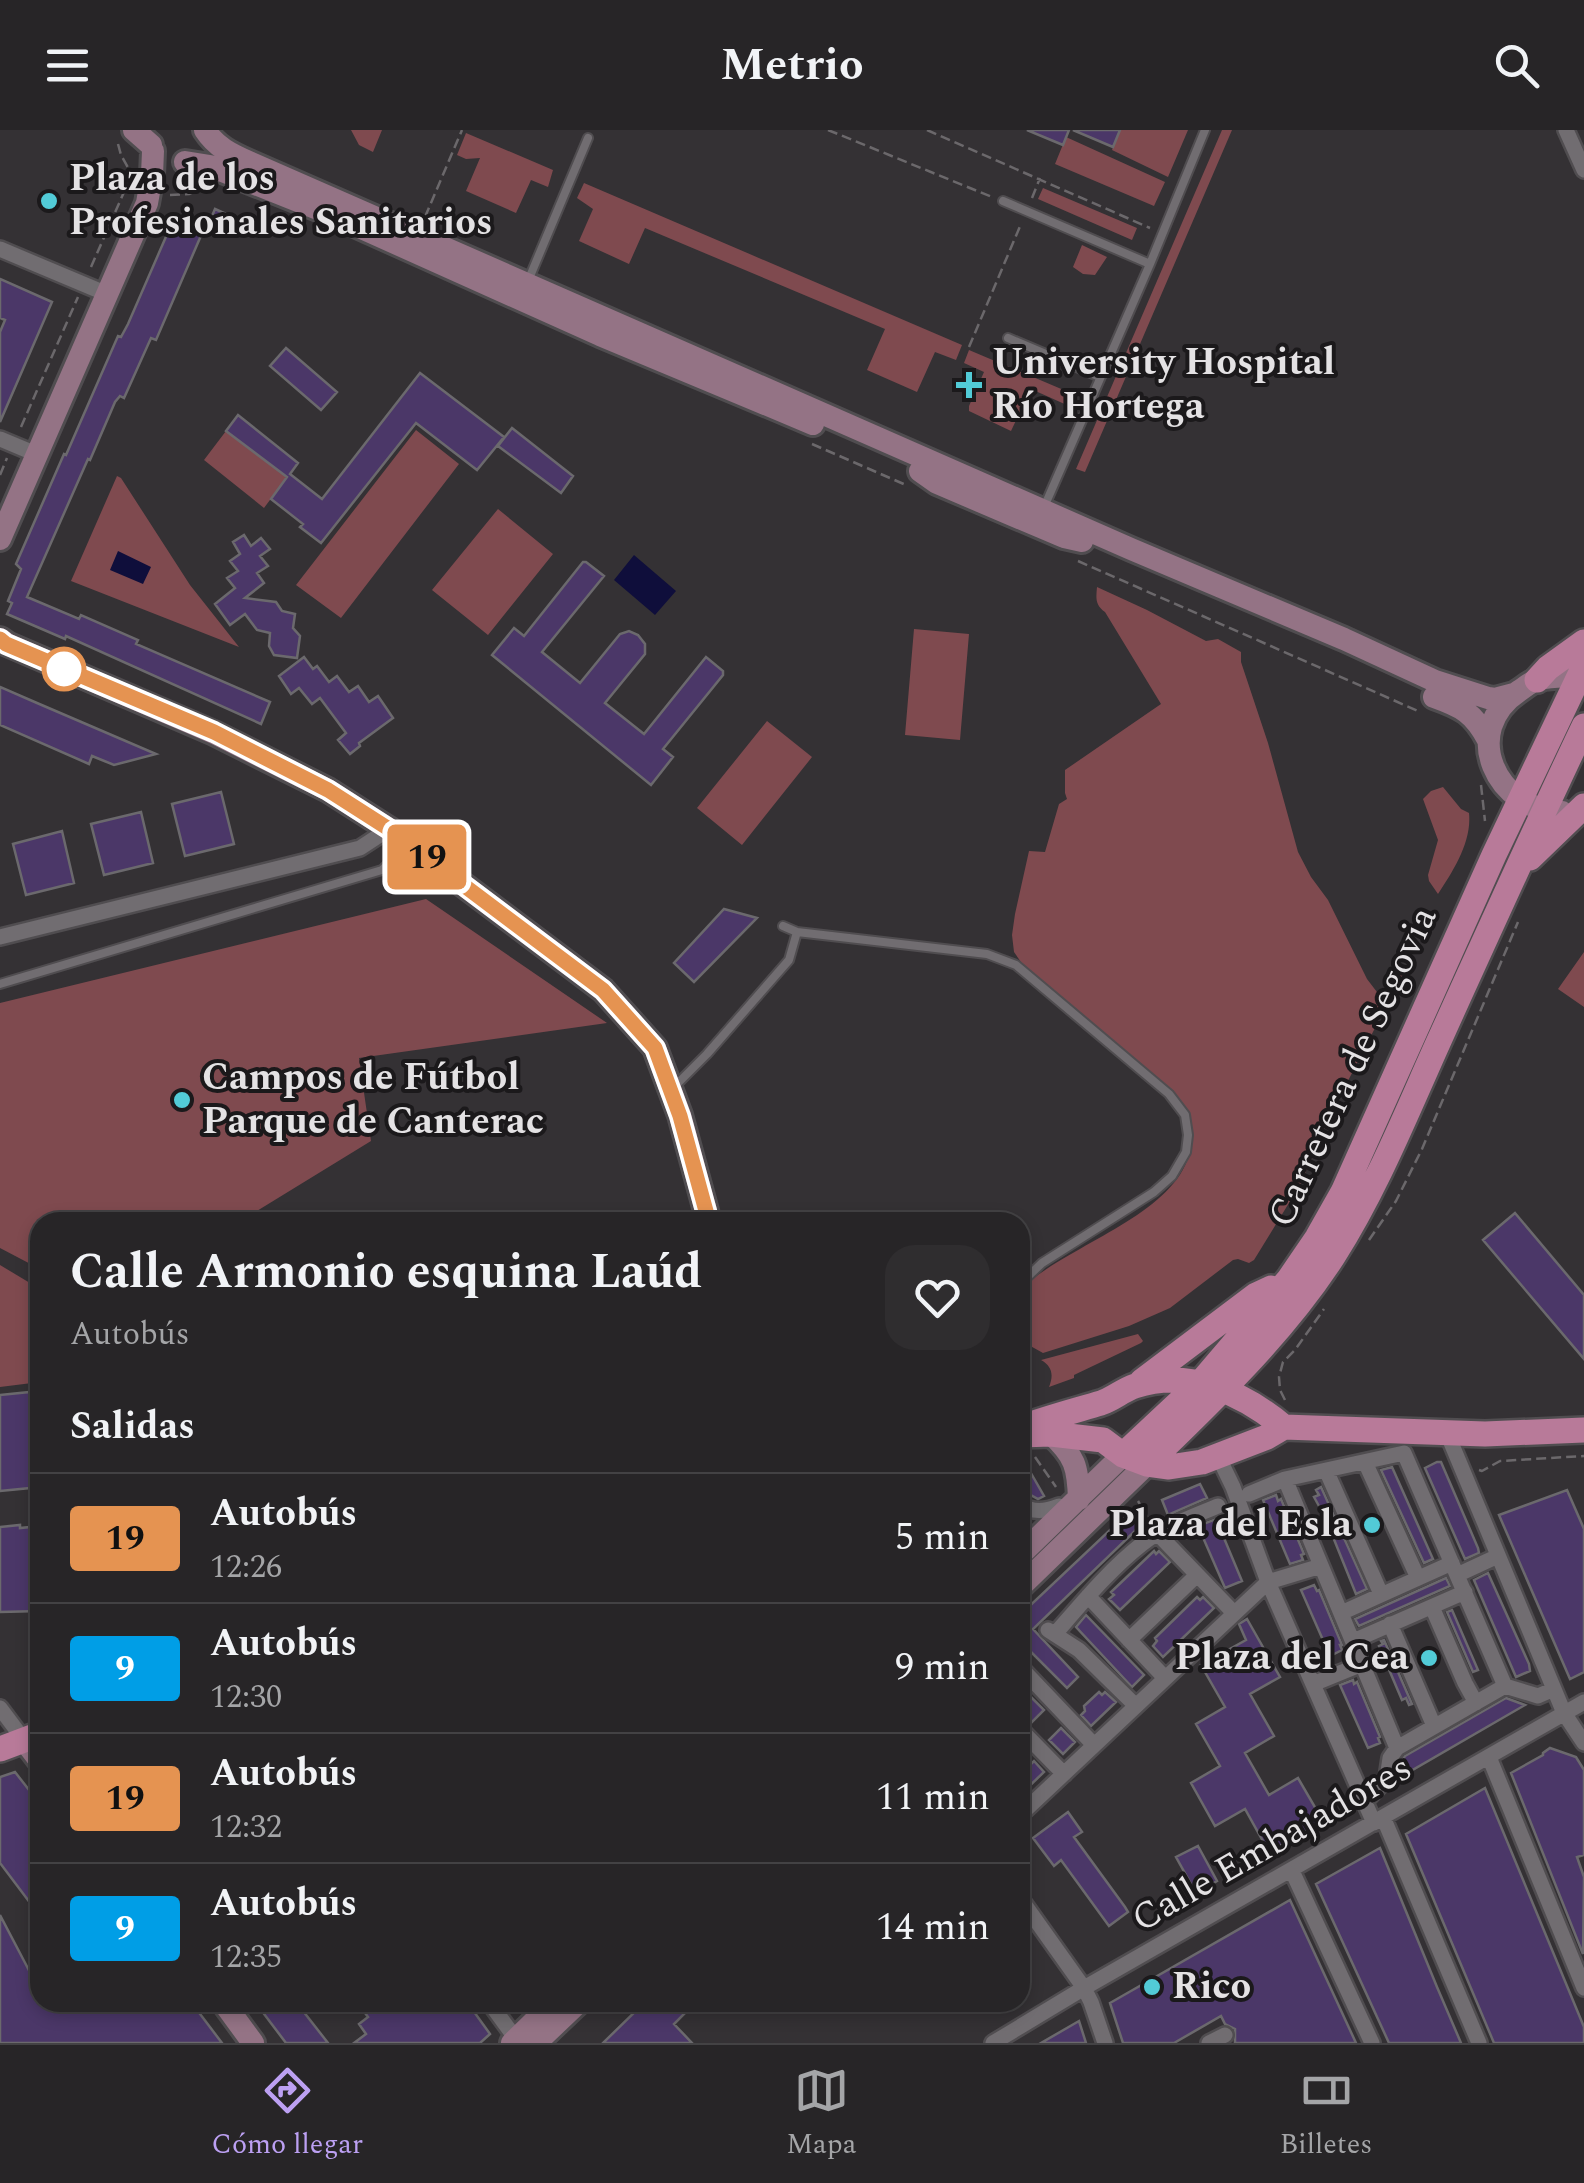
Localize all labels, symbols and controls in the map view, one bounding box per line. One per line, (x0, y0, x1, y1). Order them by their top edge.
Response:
text: Metrio (720, 31, 864, 100)
icon: menu (40, 38, 95, 93)
icon: search (1489, 38, 1544, 93)
place label: Plaza de los Profesionales Sanitarios (69, 150, 493, 252)
marker: Plaza de los Profesionales Sanitarios (38, 190, 60, 212)
place label: University Hospital Río Hortega (992, 334, 1335, 436)
marker: University Hospital Río Hortega (956, 372, 982, 398)
unlabelled marker (43, 648, 85, 690)
line badge: 19 (382, 824, 472, 890)
text: 19 (407, 831, 447, 884)
street label: Carretera de Segovia (1253, 897, 1453, 1237)
place label: Campos de Fútbol Parque de Canterac (202, 1049, 544, 1151)
marker: Campos de Fútbol Parque de Canterac (171, 1089, 193, 1111)
text: Calle Armonio esquina Laúd (70, 1236, 702, 1309)
button: heart (885, 1245, 990, 1350)
text: Autobús (70, 1310, 189, 1359)
text: Salidas (70, 1398, 195, 1456)
text: Autobús (210, 1485, 357, 1543)
place label: Plaza del Esla (1109, 1496, 1352, 1554)
text: 5 min (895, 1509, 990, 1567)
text: 19 (105, 1512, 145, 1565)
marker: Plaza del Esla (1361, 1514, 1383, 1536)
text: 12:26 (210, 1543, 282, 1592)
text: Autobús (210, 1615, 357, 1673)
place label: Plaza del Cea (1175, 1629, 1409, 1687)
text: 9 min (895, 1639, 990, 1697)
text: 9 (115, 1642, 135, 1695)
marker: Plaza del Cea (1418, 1647, 1440, 1669)
text: 12:30 (210, 1673, 282, 1722)
street label: Calle Embajadores (1121, 1740, 1423, 1948)
text: Autobús (210, 1745, 357, 1803)
text: 11 min (876, 1769, 990, 1827)
text: 19 (105, 1772, 145, 1825)
text: 12:32 (210, 1803, 282, 1852)
text: Autobús (210, 1875, 357, 1933)
text: 14 min (876, 1899, 990, 1957)
text: 9 (115, 1902, 135, 1955)
text: 12:35 (210, 1933, 282, 1982)
place label: Rico (1172, 1958, 1251, 2016)
marker: Rico (1141, 1976, 1163, 1998)
tab: Cómo llegar (212, 2063, 363, 2166)
tab: Mapa (786, 2063, 856, 2166)
tab: Billetes (1280, 2063, 1372, 2166)

